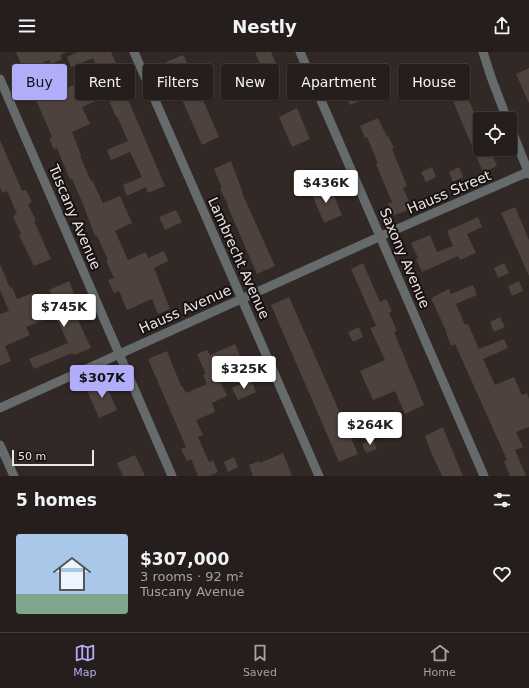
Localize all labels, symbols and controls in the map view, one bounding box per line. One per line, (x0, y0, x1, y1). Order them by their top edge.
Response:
icon: menu (16, 15, 38, 37)
icon: share (491, 15, 513, 37)
text: Nestly (232, 16, 297, 37)
chip: Buy (12, 64, 67, 100)
chip: Rent (75, 64, 135, 100)
chip: Filters (143, 64, 213, 100)
chip: New (221, 64, 279, 100)
chip: Apartment (287, 64, 390, 100)
chip: House (398, 64, 470, 100)
map controls (473, 112, 517, 156)
button: locate (473, 112, 517, 156)
street label: Tuscany Avenue (45, 161, 104, 272)
street label: Hauss Street (405, 167, 494, 217)
pin: $436K (298, 170, 354, 204)
text: $436K (303, 175, 349, 190)
street label: Lambrecht Avenue (205, 195, 273, 321)
street label: Saxony Avenue (377, 205, 433, 311)
street label: Hauss Avenue (137, 282, 233, 336)
pin: $745K (36, 294, 92, 328)
text: $745K (41, 299, 87, 314)
pin: $325K (216, 356, 272, 390)
text: $325K (221, 361, 267, 376)
pin: $307K (74, 365, 130, 399)
text: $307K (79, 370, 125, 385)
pin: $264K (342, 412, 398, 446)
text: $264K (347, 417, 393, 432)
scale bar (12, 448, 94, 467)
text: 50 m (18, 450, 46, 463)
icon: filters (491, 489, 513, 511)
text: 5 homes (16, 490, 97, 510)
text: $307,000 (140, 549, 229, 569)
icon: home (48, 550, 96, 598)
icon: heart (491, 563, 513, 585)
text: 3 rooms · 92 m² (140, 569, 244, 584)
text: Tuscany Avenue (140, 584, 244, 599)
tab: Map (73, 642, 96, 679)
tab: Saved (243, 642, 277, 679)
tab: Home (423, 642, 456, 679)

